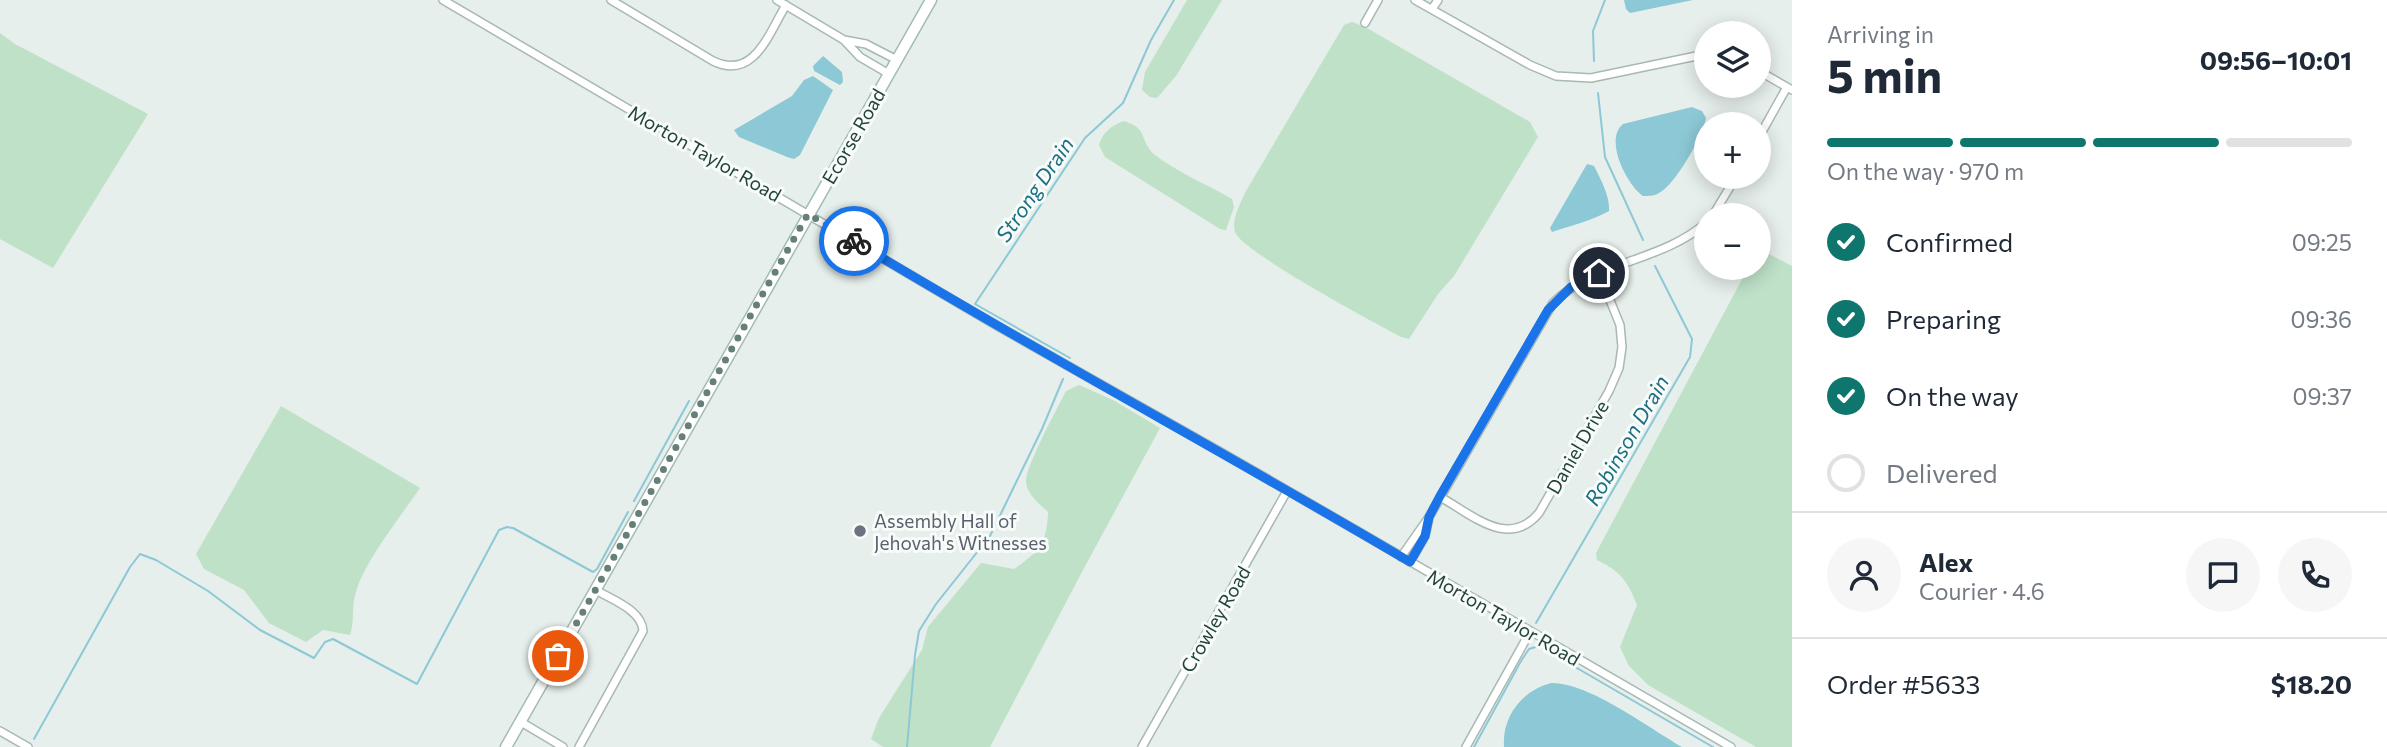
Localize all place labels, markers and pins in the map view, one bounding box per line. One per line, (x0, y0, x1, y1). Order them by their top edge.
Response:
pin (1569, 243, 1629, 303)
place label: Assembly Hall of Jehovah's Witnesses (874, 509, 1047, 554)
marker: Assembly Hall of Jehovah's Witnesses (852, 523, 868, 539)
pin (528, 626, 588, 686)

